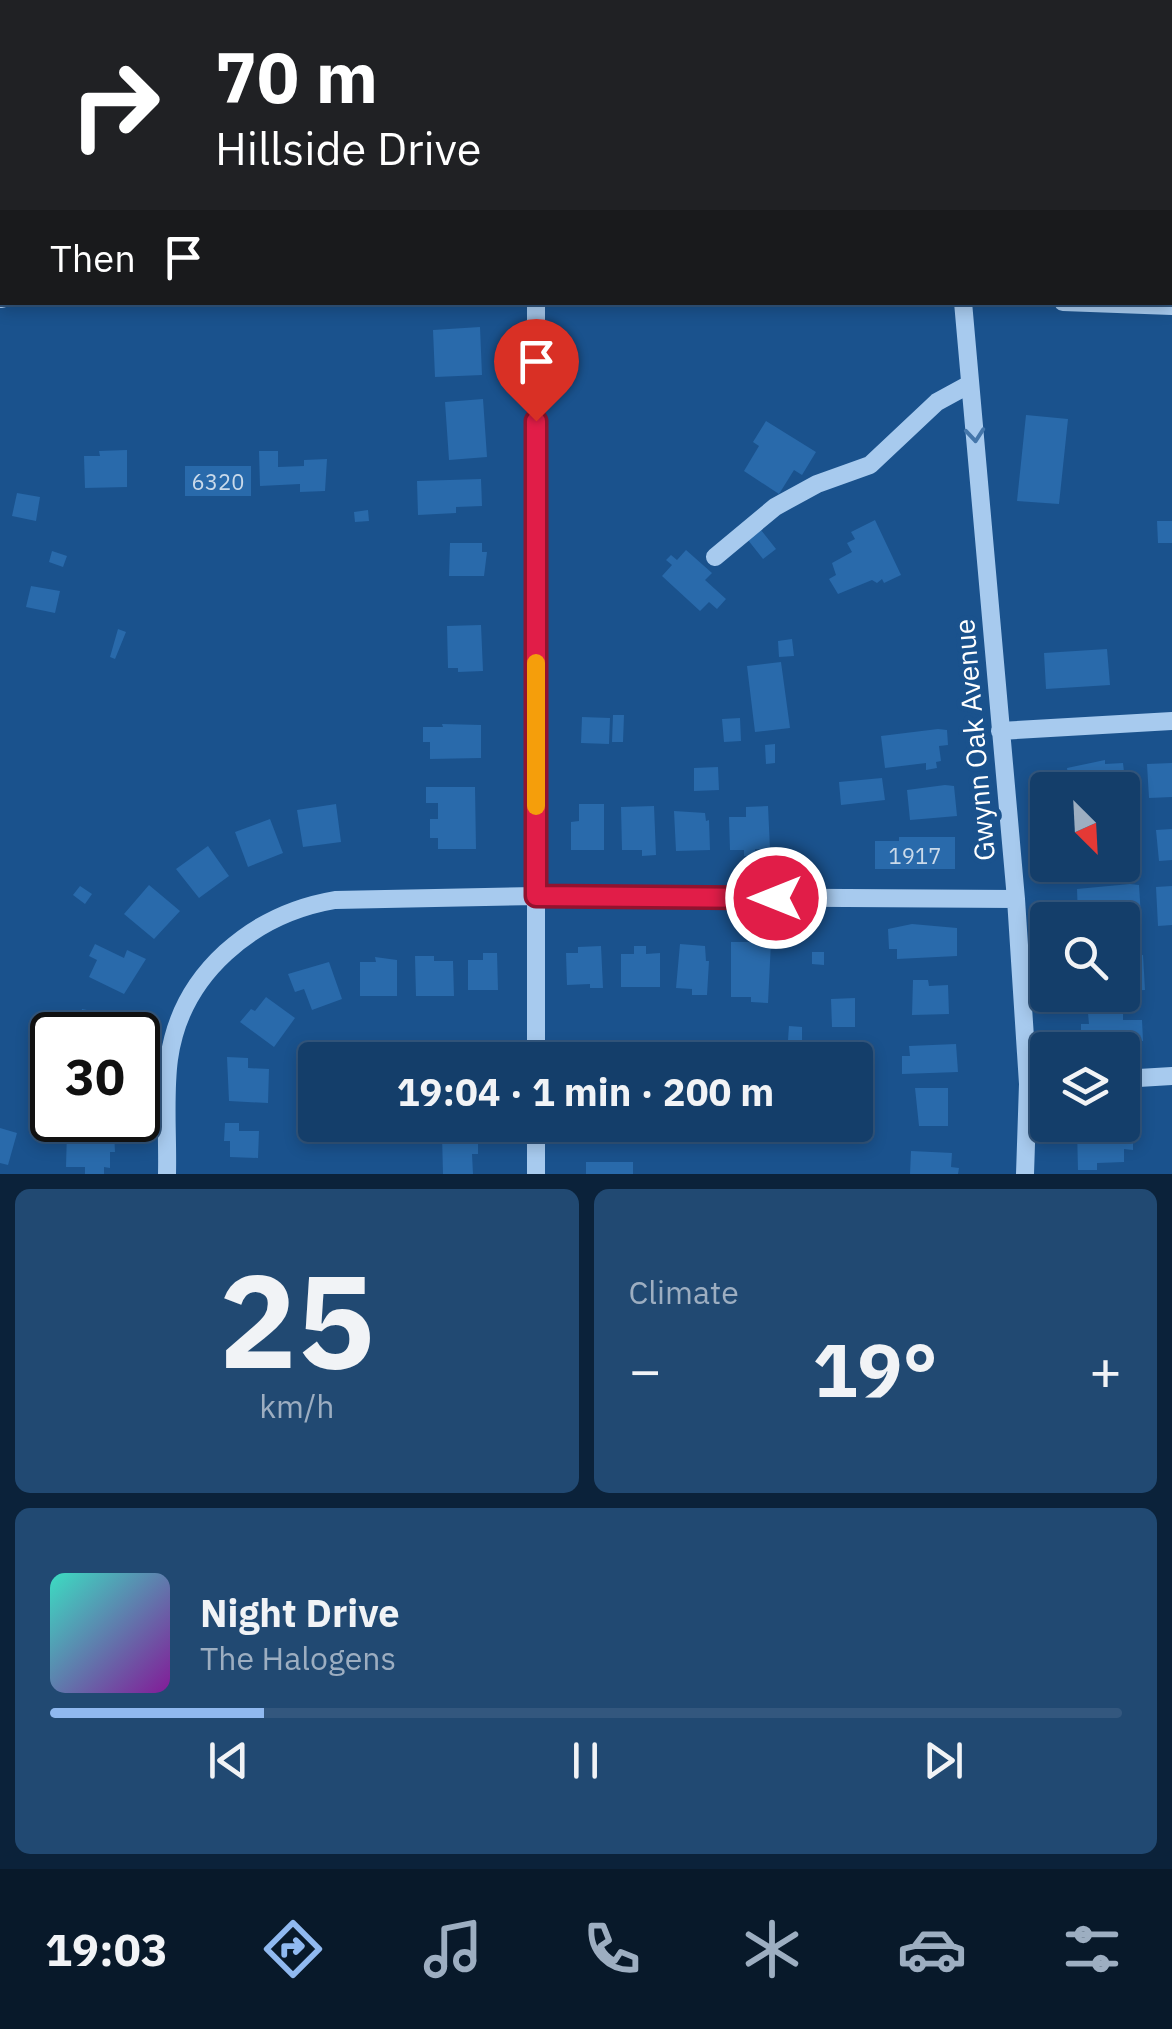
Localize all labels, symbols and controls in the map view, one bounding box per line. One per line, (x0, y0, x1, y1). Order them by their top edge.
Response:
text: 70 m (215, 31, 378, 122)
icon: right (50, 40, 180, 170)
text: Hillside Drive (215, 119, 481, 177)
icon: arrive (156, 230, 211, 285)
text: Then (50, 233, 136, 282)
pin (494, 319, 579, 422)
icon: arrive (509, 334, 564, 389)
one-way arrow (963, 427, 985, 443)
house number: 6320 (192, 467, 244, 496)
street label: Gwynn Oak Avenue (945, 617, 1003, 863)
north arrow (1030, 772, 1140, 882)
map controls (1030, 772, 1140, 1142)
house number: 1917 (889, 841, 941, 870)
position arrow (724, 846, 828, 950)
button: search (1030, 902, 1140, 1012)
speed limit sign: 30 (30, 1012, 160, 1142)
button: layers (1030, 1032, 1140, 1142)
text: 19:04 · 1 min · 200 m (397, 1067, 774, 1116)
text: 25 (219, 1235, 375, 1404)
text: Climate (629, 1271, 739, 1313)
text: 19° (813, 1320, 938, 1418)
text: − (629, 1334, 662, 1405)
text: + (1089, 1334, 1122, 1405)
text: km/h (259, 1385, 334, 1427)
text: Night Drive (200, 1588, 400, 1637)
text: The Halogens (200, 1637, 396, 1679)
icon: previous (201, 1733, 256, 1788)
icon: pause (558, 1733, 613, 1788)
icon: next (916, 1733, 971, 1788)
icon: directions (258, 1914, 328, 1984)
icon: music (418, 1914, 488, 1984)
icon: phone (577, 1914, 647, 1984)
icon: climate (737, 1914, 807, 1984)
icon: car (897, 1914, 967, 1984)
icon: filters (1057, 1914, 1127, 1984)
text: 19:03 (45, 1920, 168, 1978)

